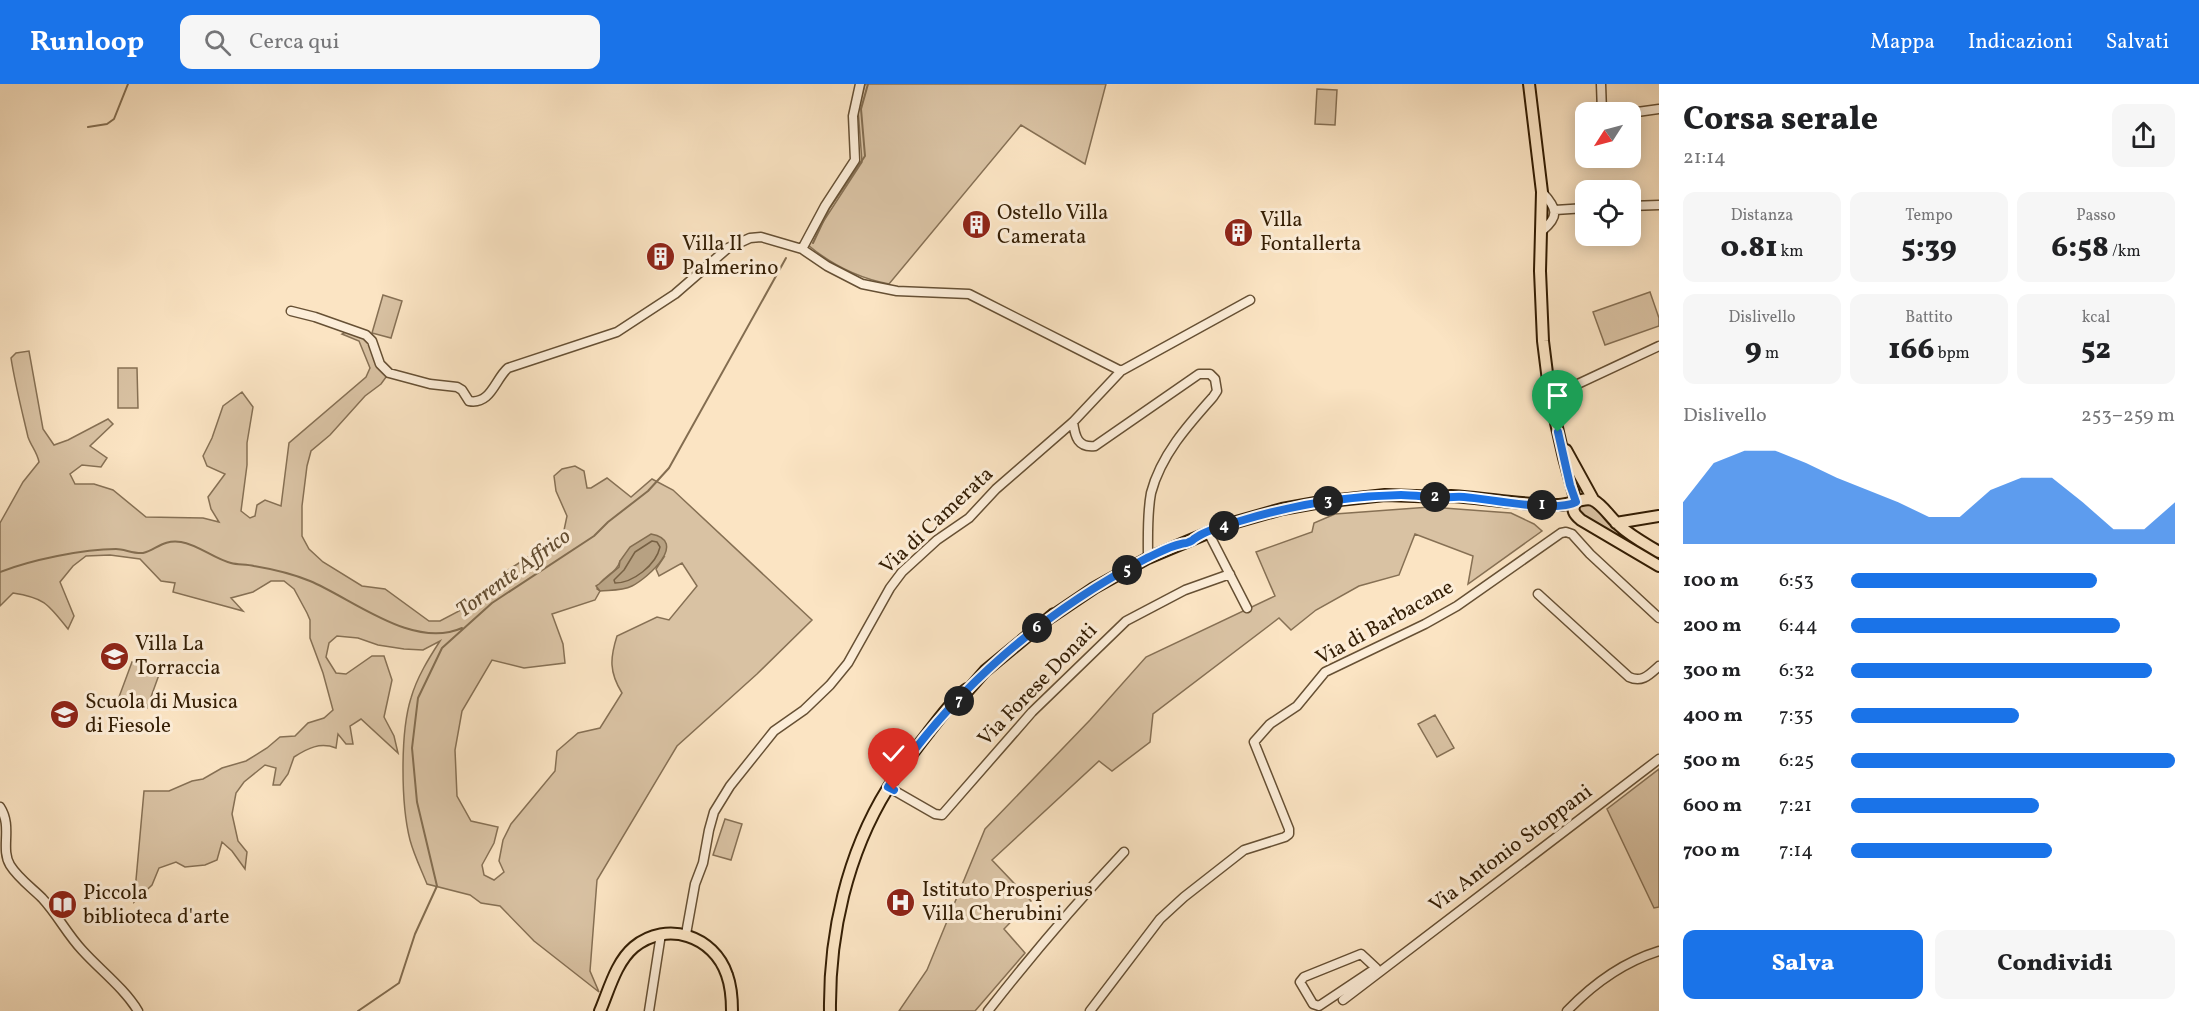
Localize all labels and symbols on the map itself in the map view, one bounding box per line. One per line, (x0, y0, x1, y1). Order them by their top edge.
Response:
north arrow (1575, 102, 1641, 168)
place label: Ostello Villa Camerata (997, 199, 1108, 252)
place label: Villa Fontallerta (1260, 206, 1361, 259)
building icon: Ostello Villa Camerata (960, 209, 992, 241)
building icon: Villa Fontallerta (1223, 216, 1255, 248)
place label: Villa Il Palmerino (682, 230, 778, 283)
building icon: Villa Il Palmerino (645, 240, 677, 272)
pin (1532, 370, 1583, 432)
street label: Via di Camerata (874, 461, 1000, 581)
pin: 2 (1420, 482, 1450, 512)
pin: 3 (1313, 486, 1343, 516)
pin: 1 (1527, 490, 1557, 520)
pin: 4 (1209, 511, 1239, 541)
water label: Torrente Affrico (450, 522, 578, 626)
pin: 5 (1112, 555, 1142, 585)
street label: Via di Barbacane (1311, 573, 1459, 673)
pin: 6 (1022, 613, 1052, 643)
street label: Via Forese Donati (972, 617, 1104, 753)
place label: Villa La Torraccia (135, 630, 221, 683)
school or university icon: Villa La Torraccia (98, 640, 130, 672)
pin: 7 (944, 686, 974, 716)
place label: Scuola di Musica di Fiesole (85, 688, 238, 741)
school or university icon: Scuola di Musica di Fiesole (48, 698, 80, 730)
pin (868, 728, 919, 790)
street label: Via Antonio Stoppani (1423, 778, 1599, 920)
place label: Istituto Prosperius Villa Cherubini (922, 876, 1093, 929)
place label: Piccola biblioteca d'arte (83, 879, 229, 932)
hospital icon: Istituto Prosperius Villa Cherubini (885, 886, 917, 918)
library icon: Piccola biblioteca d'arte (46, 889, 78, 921)

